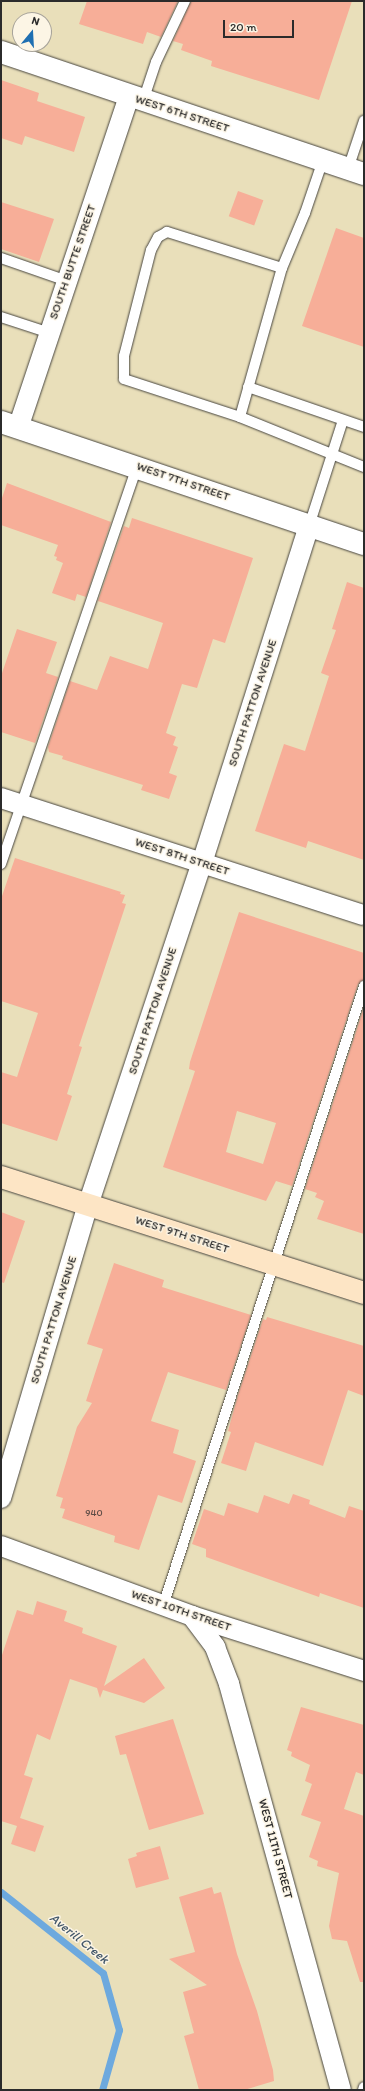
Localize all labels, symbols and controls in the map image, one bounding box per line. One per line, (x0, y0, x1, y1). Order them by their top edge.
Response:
north arrow (12, 12, 52, 52)
scale bar (225, 12, 296, 38)
text: N (30, 14, 41, 28)
text: 20 m (230, 20, 257, 34)
street label: WEST 6TH STREET (133, 92, 231, 136)
street label: SOUTH BUTTE STREET (47, 203, 99, 321)
street label: WEST 7TH STREET (134, 459, 232, 505)
street label: SOUTH PATTON AVENUE (226, 638, 280, 768)
street label: WEST 8TH STREET (133, 835, 231, 879)
street label: SOUTH PATTON AVENUE (126, 946, 180, 1076)
street label: WEST 9TH STREET (133, 1213, 231, 1257)
street label: SOUTH PATTON AVENUE (28, 1255, 80, 1385)
house number: 940 (85, 1507, 103, 1519)
street label: WEST 10TH STREET (129, 1587, 233, 1635)
street label: WEST 11TH STREET (255, 1797, 295, 1901)
water label: Averill Creek (46, 1911, 112, 1967)

